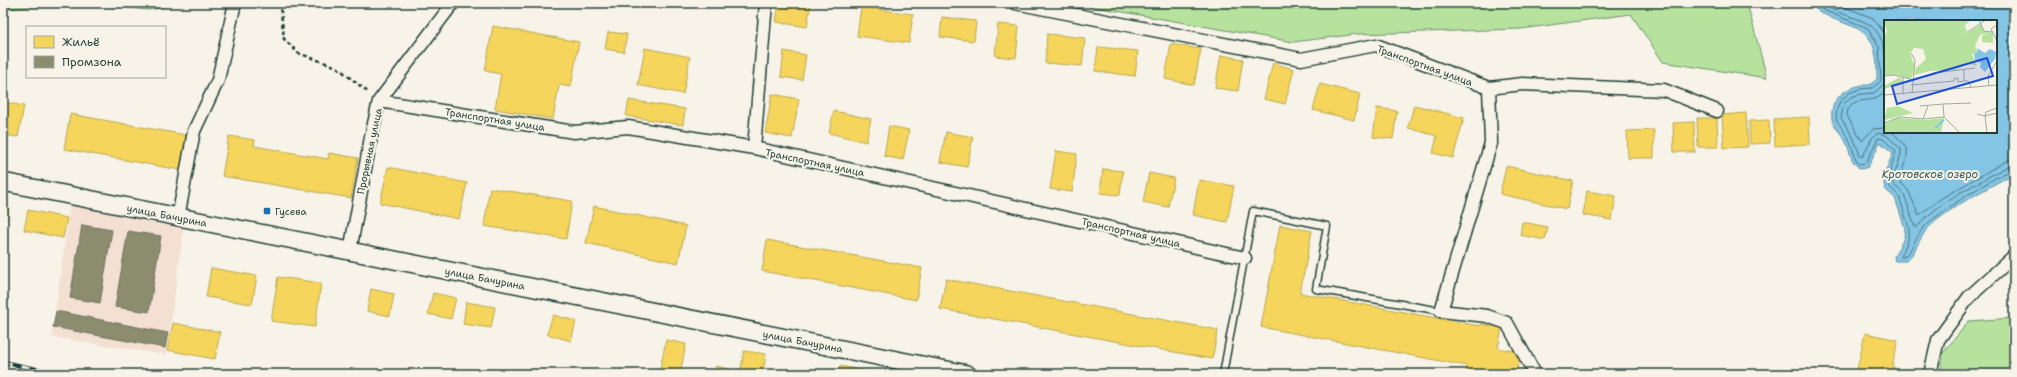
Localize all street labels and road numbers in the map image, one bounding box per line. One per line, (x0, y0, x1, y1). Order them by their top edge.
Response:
street label: Транспортная улица (1375, 42, 1475, 89)
street label: Транспортная улица (444, 105, 547, 134)
street label: Прорывная улица (354, 106, 385, 195)
street label: Транспортная улица (764, 146, 866, 180)
street label: улица Бачурина (126, 201, 209, 230)
street label: Транспортная улица (1080, 215, 1182, 250)
street label: улица Бачурина (444, 264, 527, 293)
street label: улица Бачурина (762, 327, 845, 356)

